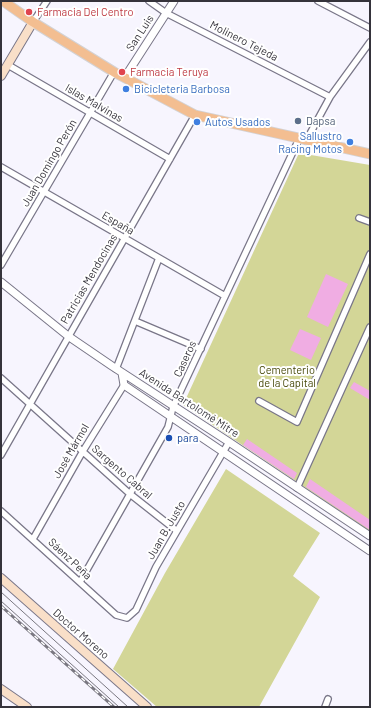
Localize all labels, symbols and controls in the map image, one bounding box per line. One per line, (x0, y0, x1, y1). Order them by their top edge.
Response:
place label: Farmacia Del Centro (37, 5, 133, 19)
marker: Farmacia Del Centro (24, 7, 34, 17)
street label: San Luis (123, 12, 157, 54)
street label: Molinero Tejeda (208, 18, 280, 64)
place label: Farmacia Teruya (130, 65, 208, 79)
marker: Farmacia Teruya (117, 67, 127, 77)
street label: Islas Malvinas (63, 81, 125, 125)
place label: Bicicleteria Barbosa (134, 82, 230, 96)
marker: Bicicleteria Barbosa (121, 84, 131, 94)
place label: Dapsa (306, 114, 335, 128)
place label: Autos Usados (205, 115, 270, 129)
marker: Dapsa (293, 116, 303, 126)
street label: Juan Domingo Perón (19, 117, 79, 209)
marker: Autos Usados (192, 117, 202, 127)
place label: Sallustro Racing Motos (278, 129, 342, 155)
marker: Sallustro Racing Motos (345, 137, 355, 147)
street label: España (99, 208, 137, 238)
street label: Patricias Mendocinas (58, 232, 120, 326)
street label: Caseros (171, 339, 199, 379)
park label: Cementerio de la Capital (258, 363, 316, 389)
street label: Avenida Bartolomé Mitre (137, 366, 241, 440)
street label: José Mármol (50, 421, 92, 481)
place label: para (177, 431, 198, 445)
marker: para (164, 433, 174, 443)
street label: Sargento Cabral (89, 442, 155, 502)
street label: Juan B. Justo (144, 498, 188, 562)
street label: Sáenz Peña (46, 536, 94, 582)
street label: Doctor Moreno (50, 606, 112, 662)

